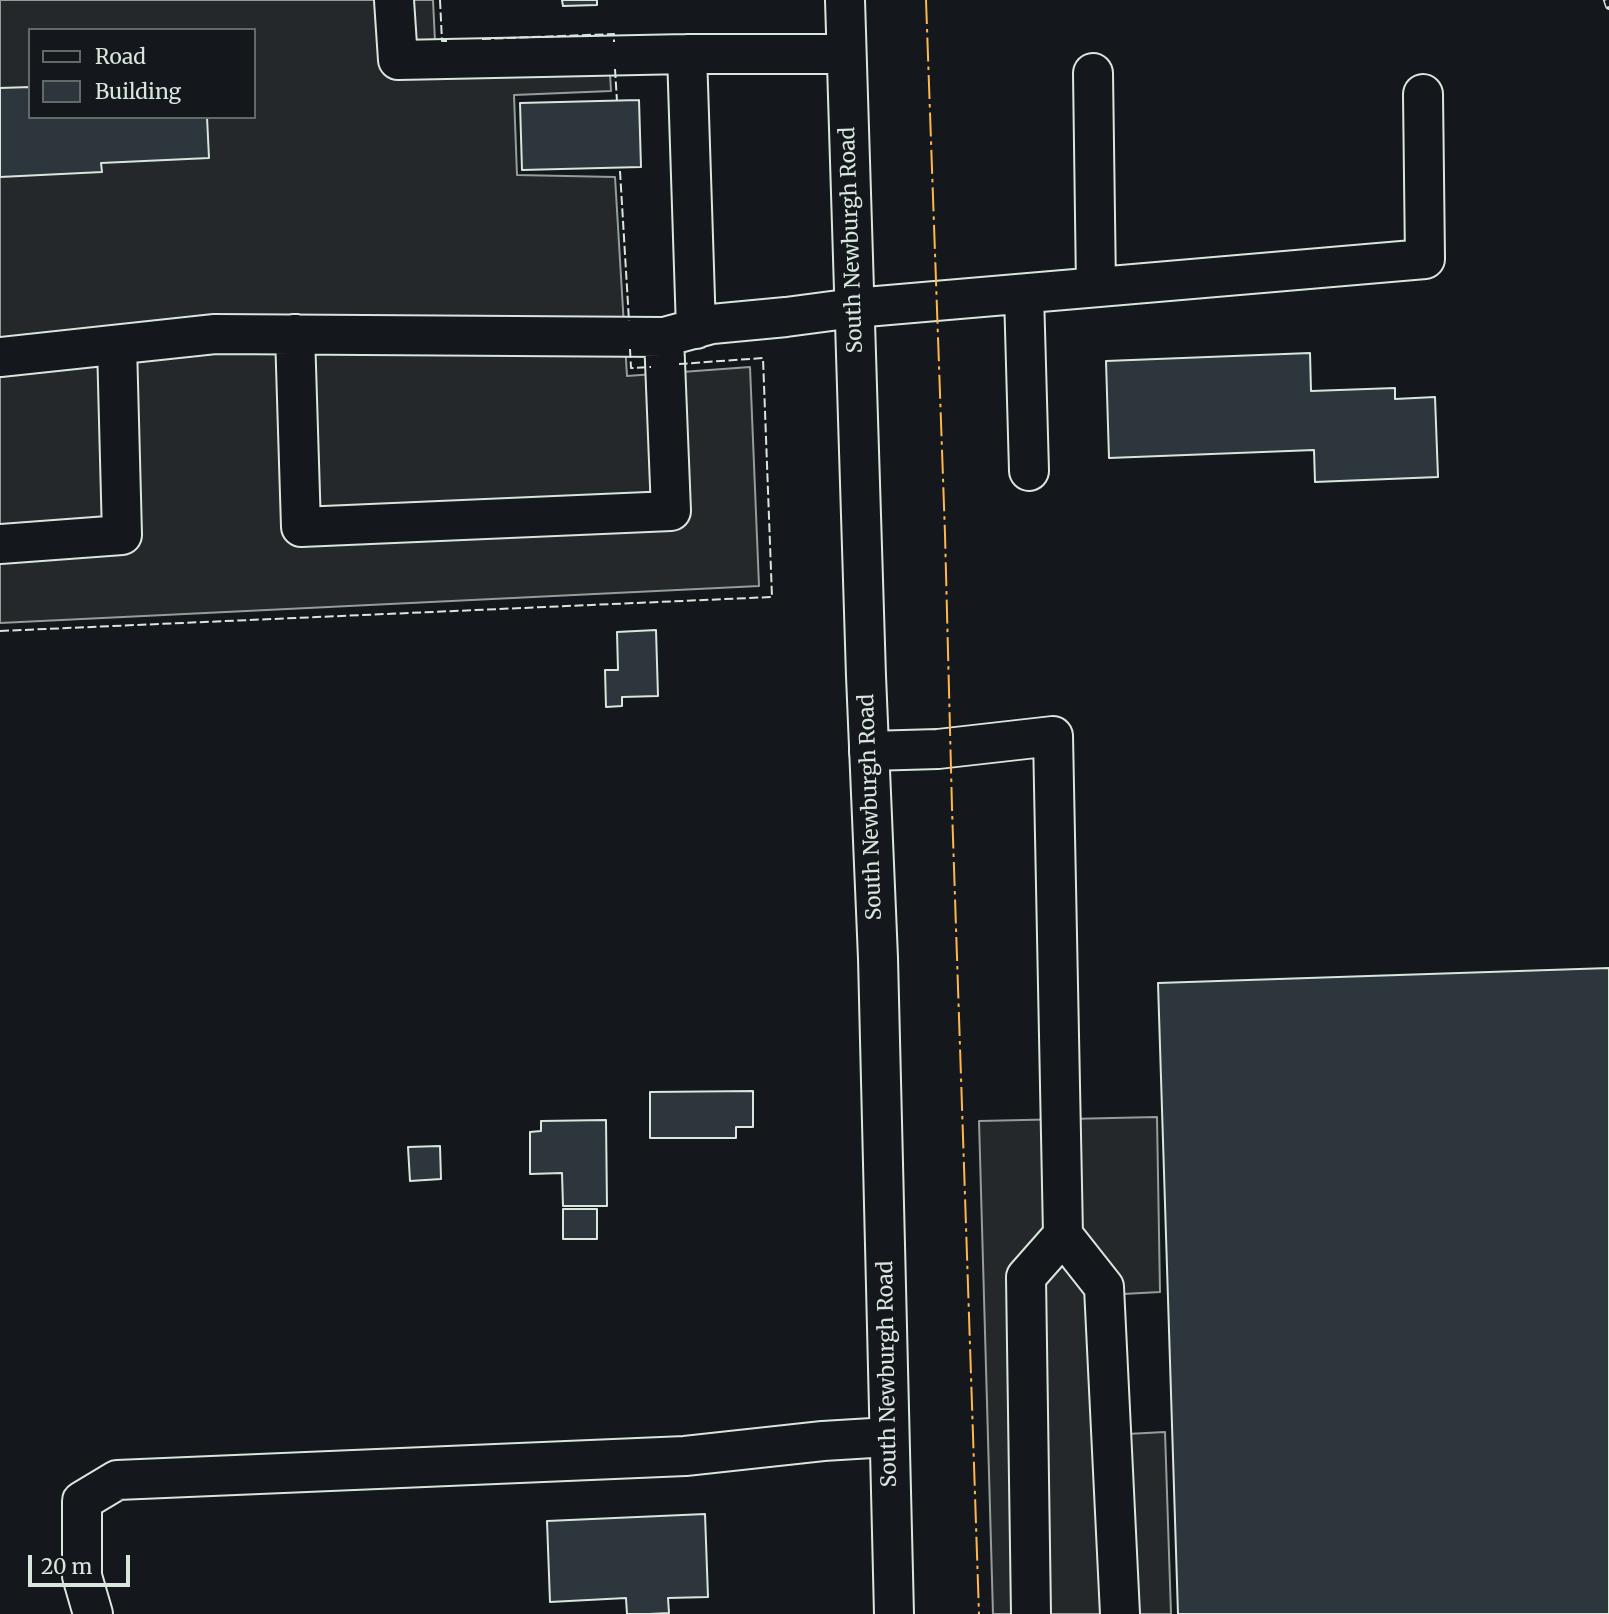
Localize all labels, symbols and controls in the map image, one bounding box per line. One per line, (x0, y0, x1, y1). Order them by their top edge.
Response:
legend (28, 28, 256, 119)
text: Road (95, 43, 146, 70)
text: Building (95, 78, 181, 105)
street label: South Newburgh Road (835, 126, 869, 354)
street label: South Newburgh Road (854, 693, 888, 921)
street label: South Newburgh Road (873, 1260, 903, 1488)
scale bar (32, 1540, 133, 1584)
text: 20 m (41, 1553, 92, 1580)

